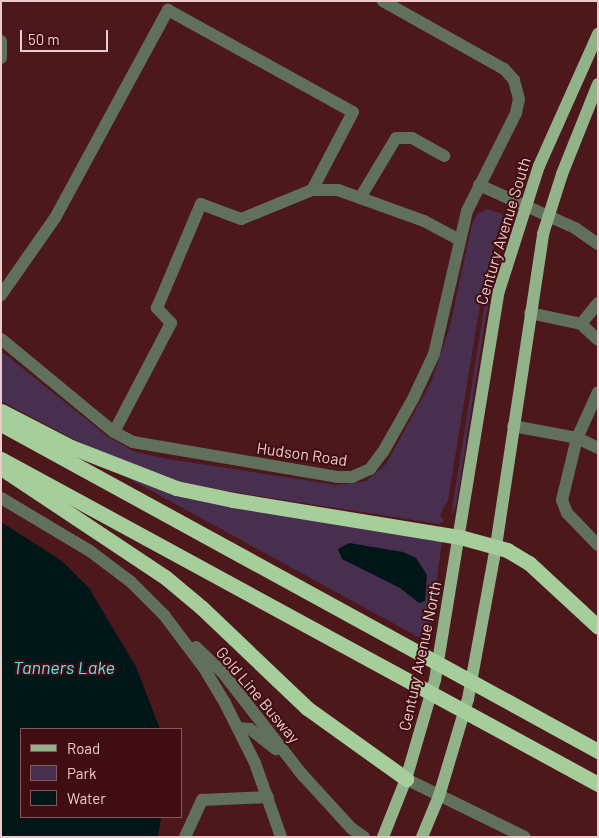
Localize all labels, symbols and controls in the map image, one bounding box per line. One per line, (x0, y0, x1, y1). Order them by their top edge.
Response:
scale bar (22, 20, 110, 52)
text: 50 m (28, 30, 60, 48)
street label: Century Avenue South (471, 155, 535, 307)
street label: Hudson Road (255, 438, 349, 470)
street label: Century Avenue North (395, 580, 445, 732)
street label: Gold Line Busway (212, 643, 304, 747)
water label: Tanners Lake (13, 656, 115, 678)
legend (20, 728, 182, 818)
text: Road (67, 739, 100, 757)
text: Park (67, 764, 96, 782)
text: Water (67, 789, 106, 807)

